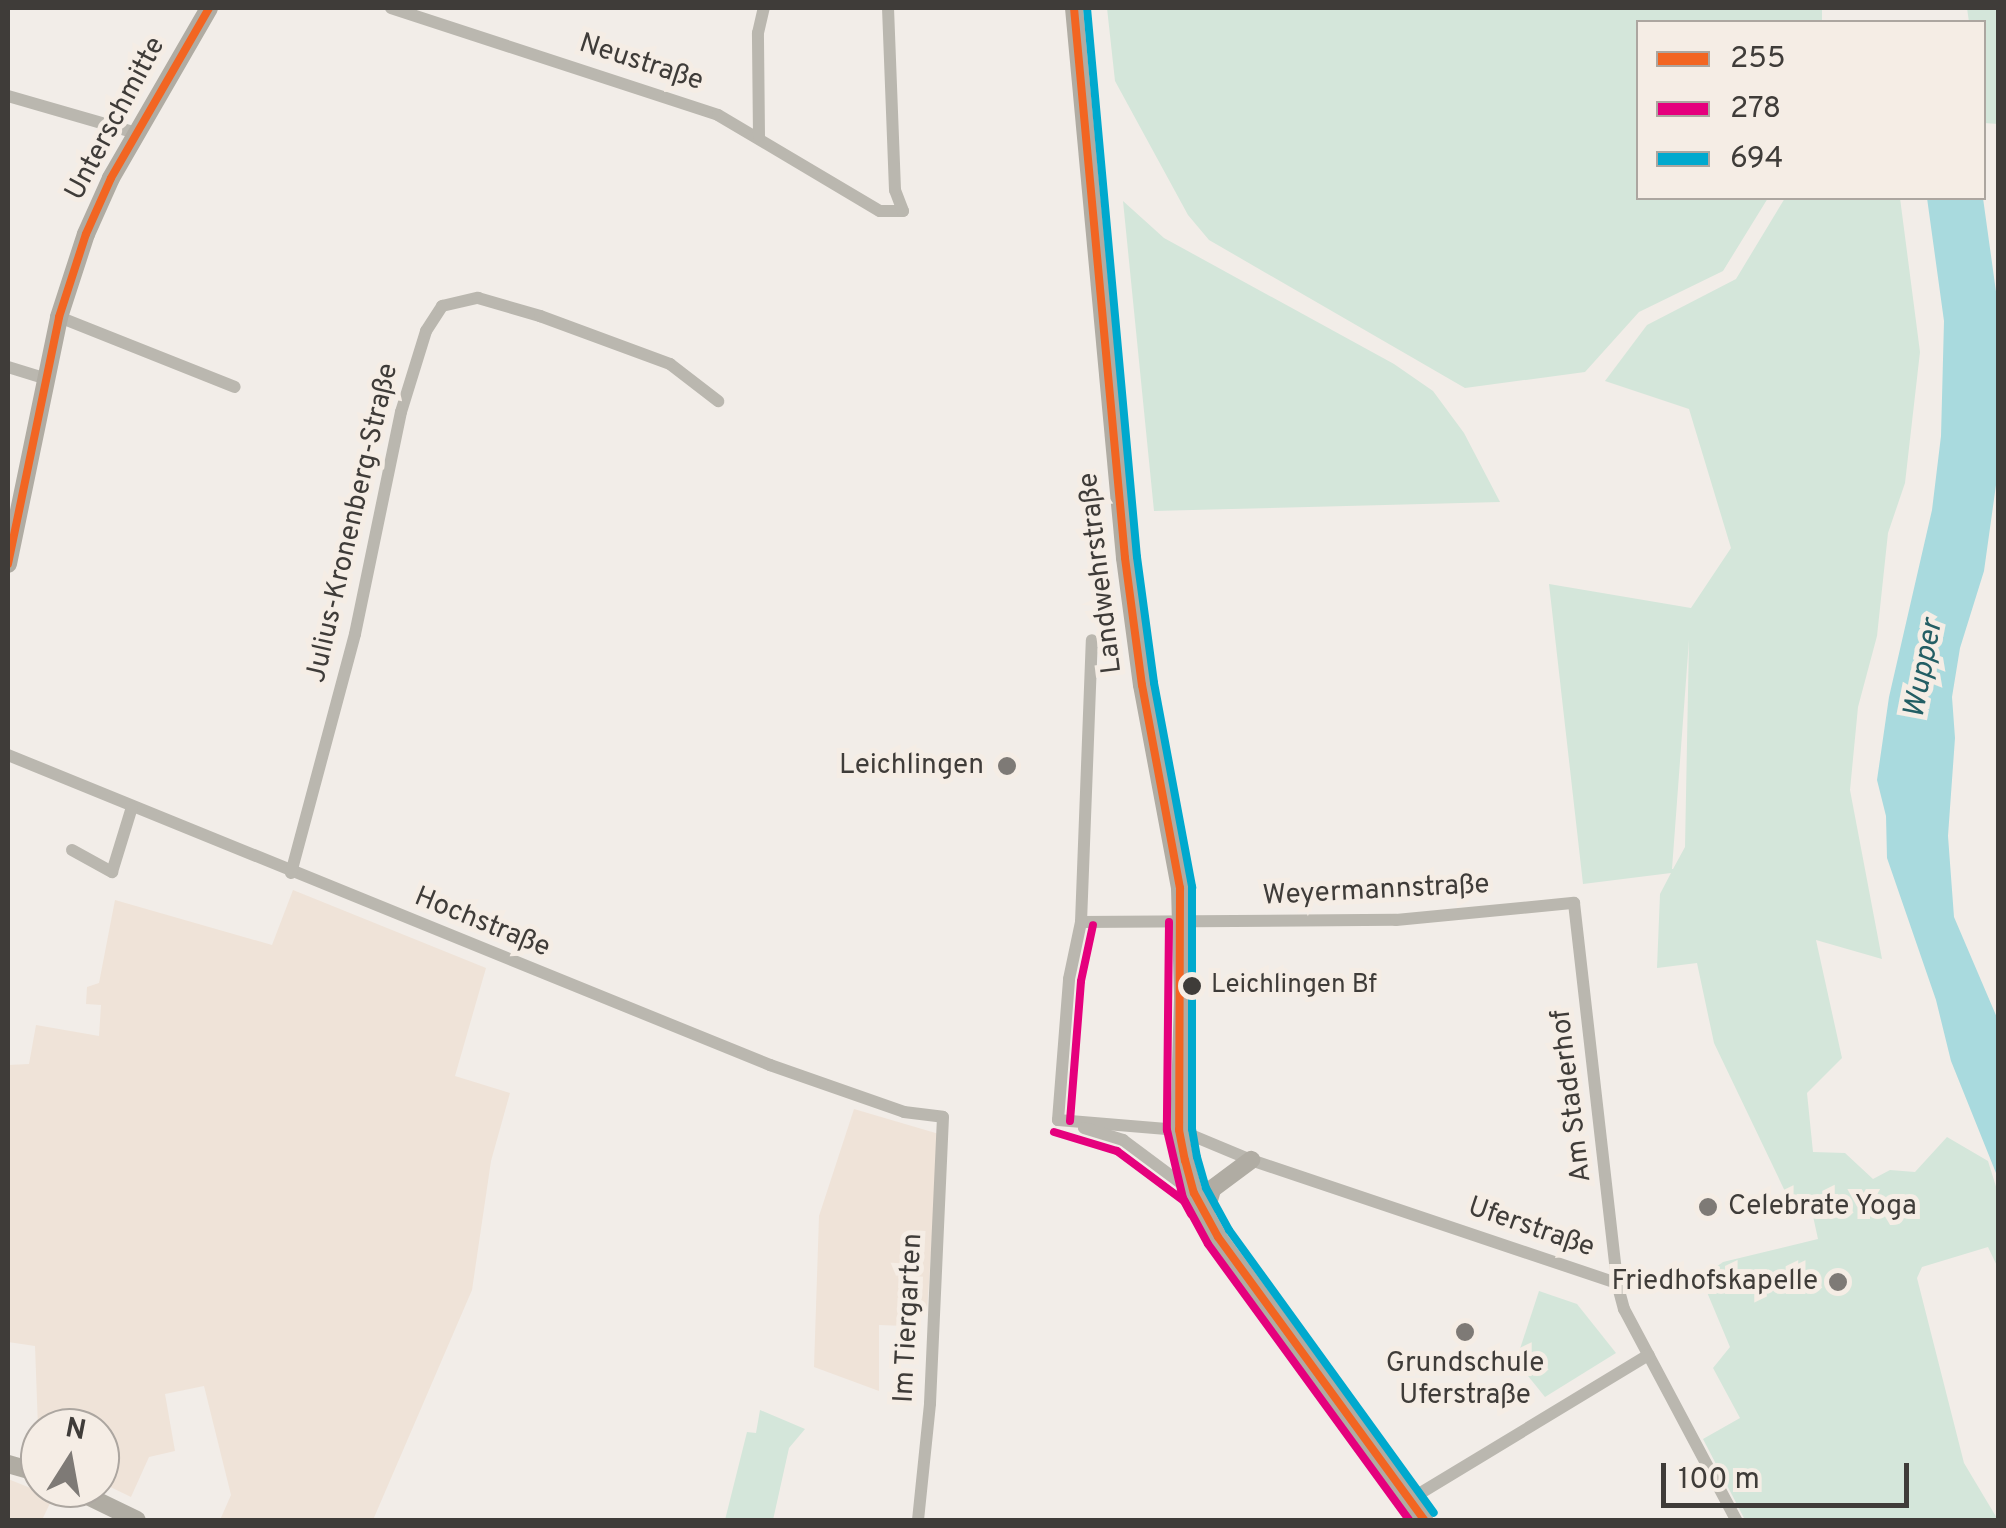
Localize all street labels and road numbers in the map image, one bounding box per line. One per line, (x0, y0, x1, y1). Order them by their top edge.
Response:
street label: Neustraße (575, 27, 707, 99)
street label: Unterschmitte (59, 32, 173, 206)
street label: Julius-Kronenberg-Straße (300, 360, 406, 686)
street label: Landwehrstraße (1072, 471, 1130, 675)
street label: Weyermannstraße (1262, 868, 1490, 914)
street label: Hochstraße (409, 881, 555, 965)
street label: Am Staderhof (1545, 1008, 1599, 1184)
street label: Uferstraße (1463, 1191, 1599, 1265)
street label: Im Tiergarten (888, 1232, 930, 1404)

